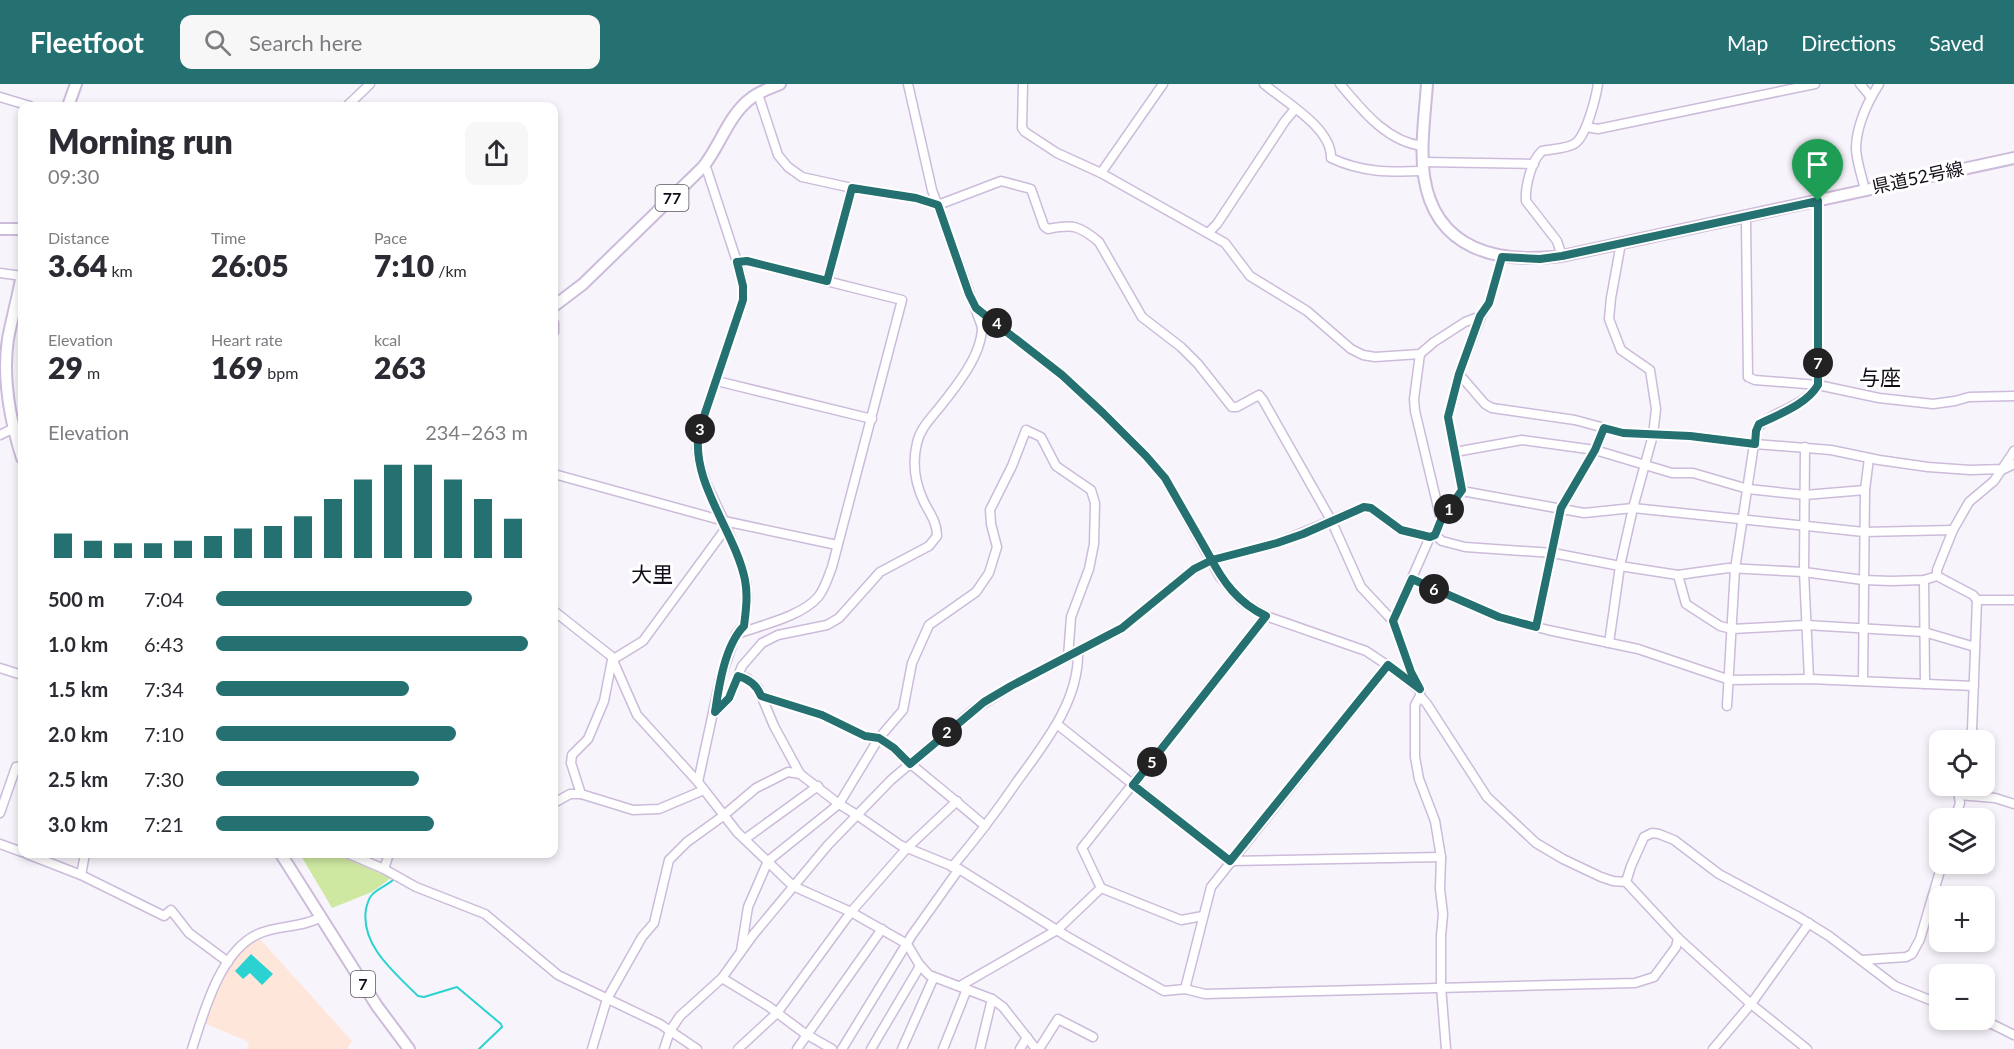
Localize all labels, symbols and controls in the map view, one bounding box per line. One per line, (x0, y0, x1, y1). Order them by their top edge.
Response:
search box (180, 15, 600, 69)
text: Fleetfoot (30, 25, 144, 59)
icon: search (201, 26, 234, 59)
text: Search here (249, 29, 362, 56)
text: Map (1727, 30, 1768, 55)
text: Directions (1801, 30, 1896, 55)
text: Saved (1929, 30, 1984, 55)
text: Morning run (48, 121, 233, 161)
button: share (465, 122, 528, 185)
pin (1792, 139, 1843, 201)
icon: arrive (1801, 148, 1834, 181)
street label: 県道52号線 (1870, 157, 1966, 197)
text: 09:30 (48, 164, 99, 188)
road number: 77 (656, 185, 688, 211)
text: Distance (48, 228, 109, 247)
text: Time (211, 228, 246, 247)
text: Pace (374, 228, 407, 247)
text: 3.64 (48, 247, 107, 283)
text: 26:05 (211, 247, 289, 283)
text: 7:10 (374, 247, 434, 283)
text: km (107, 261, 133, 280)
text: /km (434, 261, 467, 280)
pin: 4 (982, 308, 1012, 338)
text: 4 (992, 313, 1002, 332)
text: Elevation (48, 330, 113, 349)
text: Heart rate (211, 330, 283, 349)
text: kcal (374, 330, 401, 349)
pin: 7 (1803, 348, 1833, 378)
text: 29 (48, 349, 83, 385)
text: 169 (211, 349, 263, 385)
text: 263 (374, 349, 426, 385)
text: 7 (1813, 353, 1823, 372)
text: m (83, 363, 100, 382)
text: bpm (263, 363, 298, 382)
district label: 与座 (1859, 364, 1901, 389)
pin: 3 (685, 414, 715, 444)
text: 3 (695, 419, 705, 438)
text: Elevation (48, 420, 129, 444)
text: 234–263 m (425, 420, 528, 444)
pin: 1 (1434, 494, 1464, 524)
text: 1 (1444, 499, 1454, 518)
district label: 大里 (631, 561, 673, 586)
pin: 6 (1419, 574, 1449, 604)
text: 6 (1429, 579, 1439, 598)
text: 500 m (48, 587, 104, 611)
text: 7:04 (144, 587, 184, 611)
text: 1.0 km (48, 632, 108, 656)
text: 6:43 (144, 632, 184, 656)
text: 1.5 km (48, 677, 108, 701)
text: 7:34 (144, 677, 184, 701)
pin: 2 (932, 717, 962, 747)
text: 2.0 km (48, 722, 108, 746)
text: 7:10 (144, 722, 184, 746)
text: 2 (942, 722, 952, 741)
map controls (1929, 730, 1995, 1030)
button: locate (1929, 730, 1995, 796)
pin: 5 (1137, 747, 1167, 777)
text: 5 (1147, 752, 1157, 771)
text: 2.5 km (48, 767, 108, 791)
text: 7:30 (144, 767, 184, 791)
button: layers (1929, 808, 1995, 874)
text: 3.0 km (48, 812, 108, 836)
text: 7:21 (144, 812, 184, 836)
button: + (1929, 886, 1995, 952)
button: − (1929, 964, 1995, 1030)
road number: 7 (351, 971, 375, 997)

